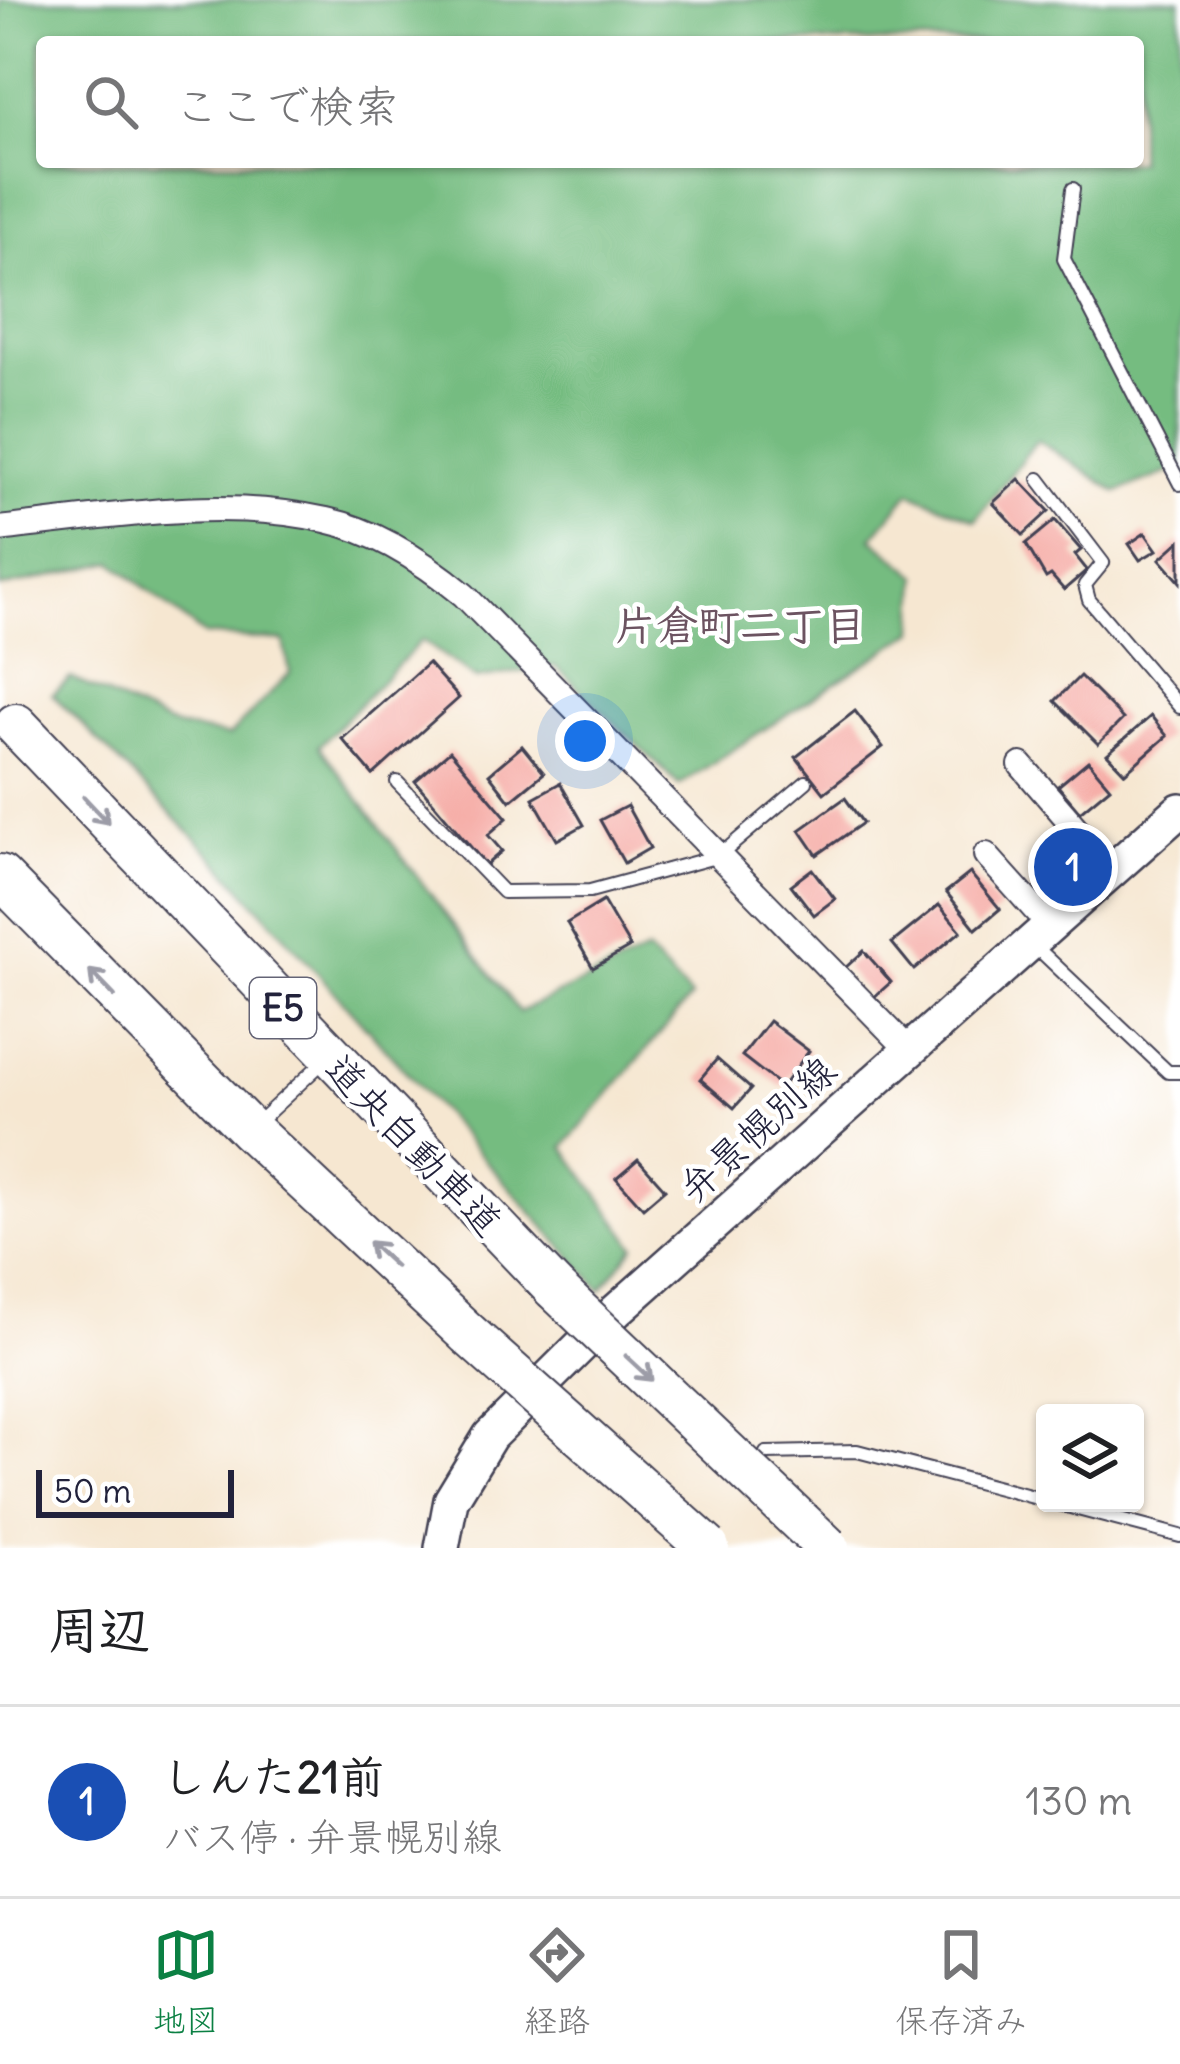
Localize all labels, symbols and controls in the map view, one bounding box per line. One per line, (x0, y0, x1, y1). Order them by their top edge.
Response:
search box (36, 36, 1144, 168)
icon: search (78, 69, 144, 135)
text: ここで検索 (174, 78, 399, 134)
district label: 片倉町二丁目 (614, 599, 866, 651)
your location (555, 711, 615, 771)
one-way arrow (81, 794, 110, 824)
pin: 1 (1034, 822, 1112, 912)
one-way arrow (89, 968, 117, 998)
road number: E5 (250, 978, 316, 1038)
street label: 道央自動車道 (315, 1044, 513, 1247)
street label: 弁景幌別線 (668, 1046, 846, 1213)
one-way arrow (368, 1241, 398, 1268)
one-way arrow (623, 1354, 653, 1382)
map controls (1036, 1404, 1144, 1512)
button: layers (1036, 1404, 1144, 1512)
scale bar (36, 1464, 234, 1517)
text: 50 m (54, 1470, 131, 1512)
text: 周辺 (48, 1598, 150, 1662)
text: しんた21前 (162, 1749, 385, 1805)
text: 1 (79, 1777, 95, 1826)
text: 130 m (1025, 1777, 1132, 1826)
text: バス停 · 弁景幌別線 (162, 1813, 501, 1862)
tab: 地図 (153, 1922, 219, 2042)
tab: 経路 (524, 1922, 590, 2042)
tab: 保存済み (895, 1922, 1027, 2042)

